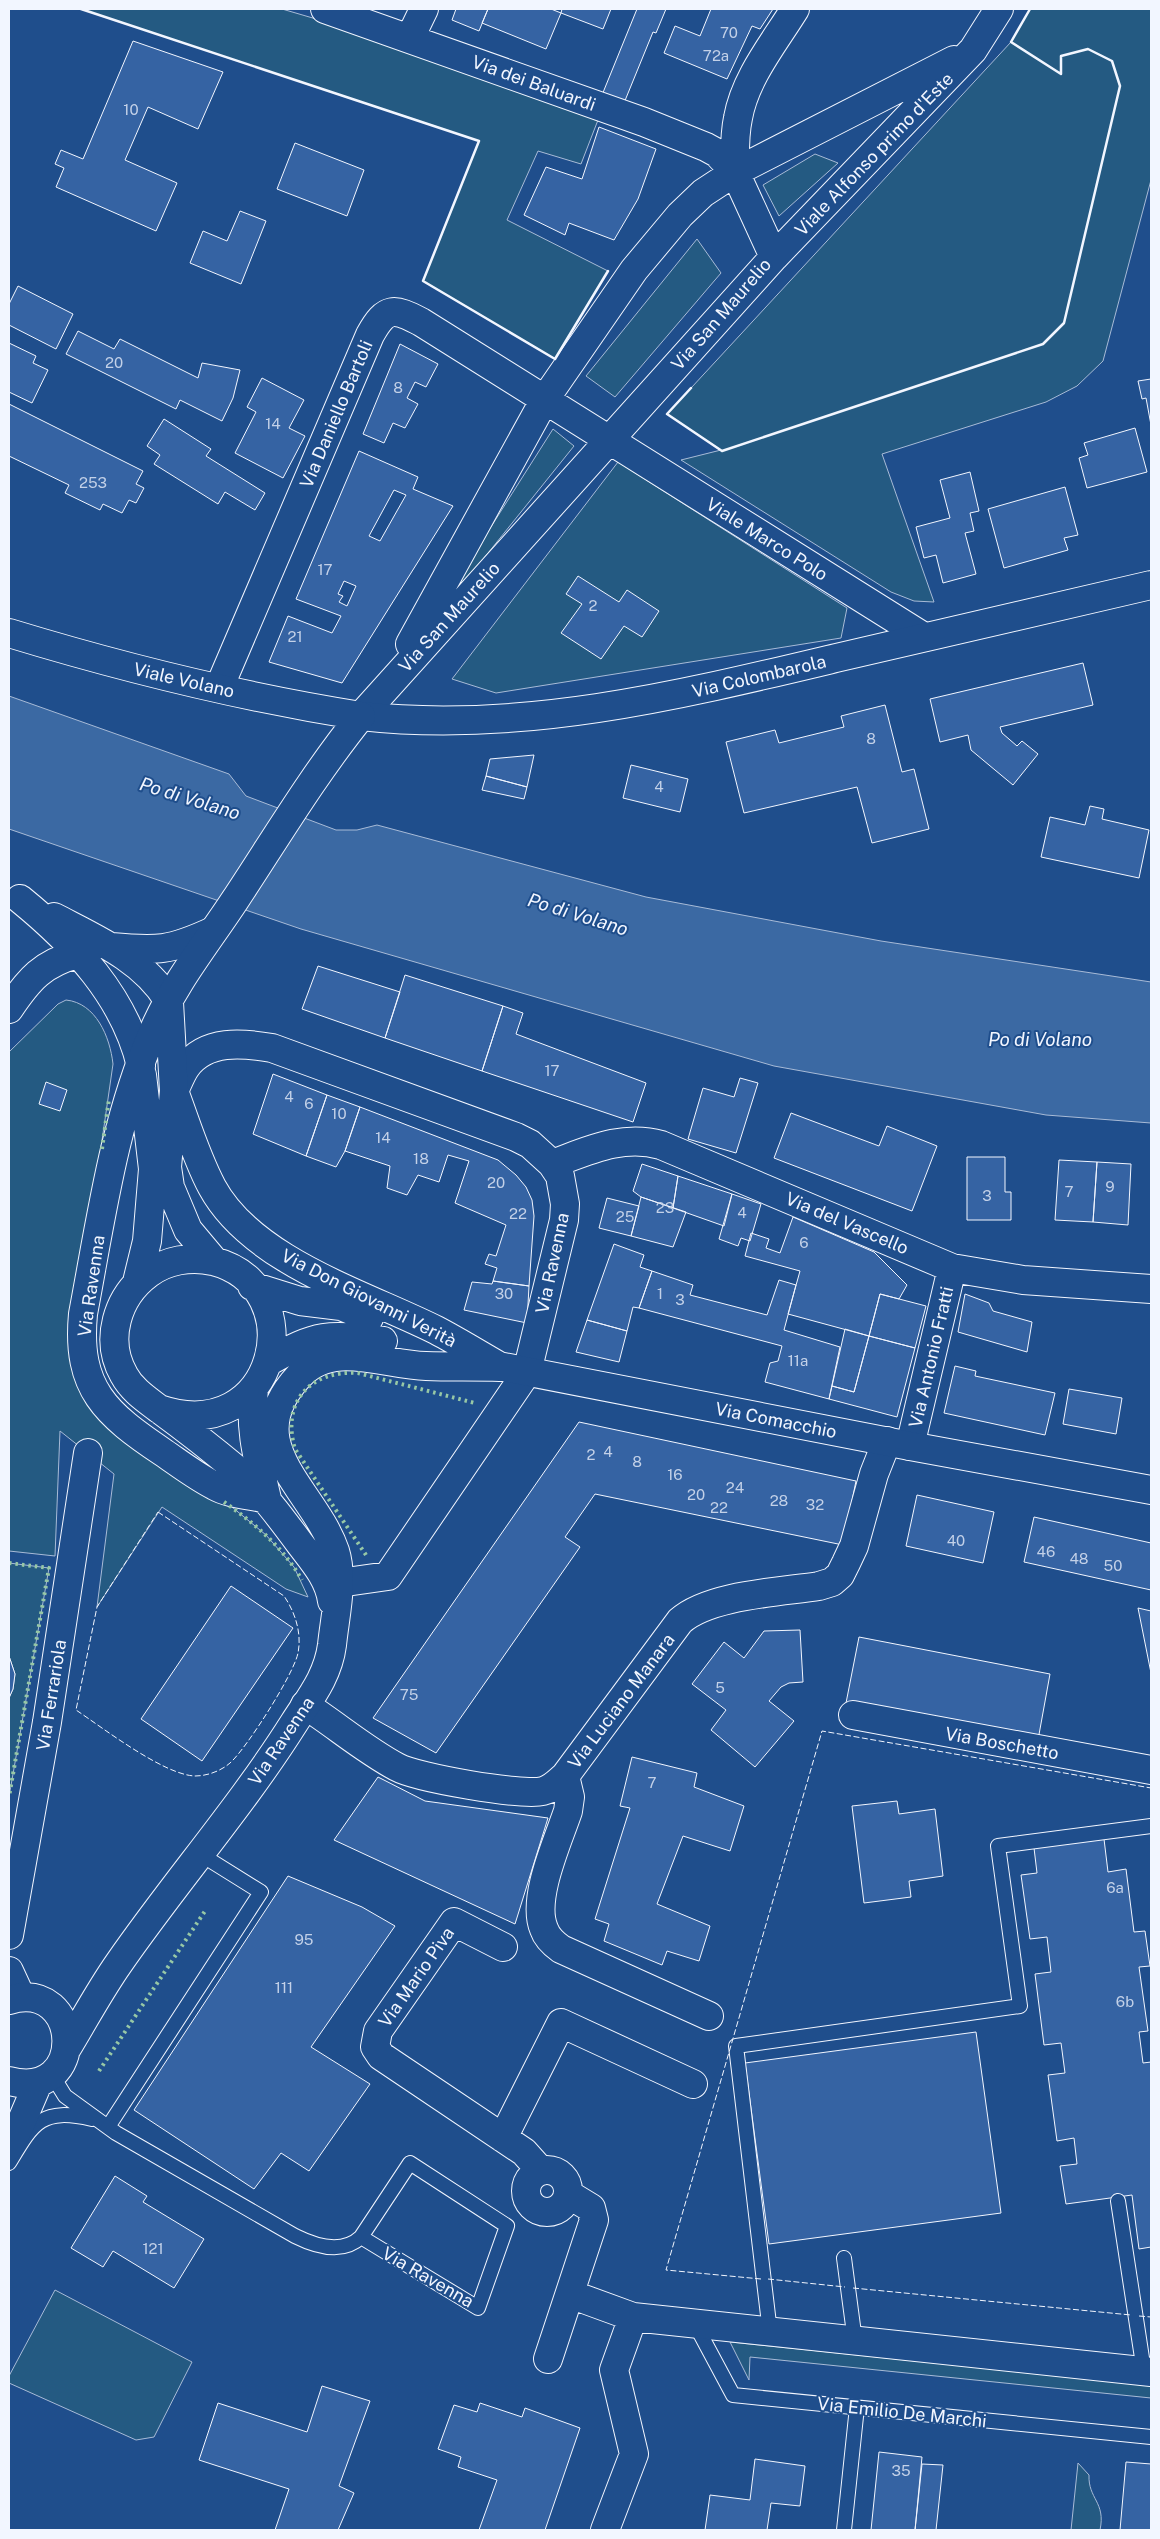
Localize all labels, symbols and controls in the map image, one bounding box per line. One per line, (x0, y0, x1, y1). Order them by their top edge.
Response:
house number: 70 (720, 24, 738, 41)
house number: 72a (703, 47, 729, 64)
street label: Via dei Baluardi (469, 51, 599, 115)
street label: Viale Alfonso primo d'Este (790, 68, 958, 240)
house number: 10 (123, 101, 139, 118)
street label: Via San Maurelio (667, 254, 775, 374)
street label: Via Daniello Bartoli (295, 337, 377, 491)
house number: 20 (105, 354, 123, 371)
house number: 8 (393, 379, 403, 396)
house number: 14 (265, 415, 281, 432)
house number: 253 (79, 474, 107, 491)
street label: Viale Marco Polo (702, 493, 832, 585)
street label: Via San Maurelio (394, 558, 504, 676)
house number: 17 (317, 561, 333, 578)
house number: 2 (589, 597, 598, 614)
house number: 21 (287, 628, 303, 645)
street label: Via Colombarola (690, 650, 828, 702)
street label: Viale Volano (132, 658, 236, 702)
house number: 8 (866, 730, 876, 747)
water label: Po di Volano (137, 772, 243, 824)
house number: 4 (654, 778, 664, 795)
water label: Po di Volano (525, 888, 631, 940)
water label: Po di Volano (988, 1028, 1092, 1050)
house number: 17 (544, 1062, 560, 1079)
house number: 4 (284, 1088, 294, 1105)
house number: 6 (304, 1095, 314, 1112)
house number: 10 (331, 1105, 347, 1122)
house number: 14 (375, 1129, 391, 1146)
house number: 18 (413, 1150, 429, 1167)
house number: 20 (487, 1174, 505, 1191)
house number: 9 (1105, 1178, 1115, 1195)
house number: 7 (1064, 1183, 1074, 1200)
house number: 3 (982, 1187, 992, 1204)
street label: Via del Vascello (782, 1188, 912, 1258)
house number: 23 (656, 1199, 674, 1216)
house number: 4 (737, 1204, 747, 1221)
house number: 22 (509, 1205, 527, 1222)
house number: 25 (616, 1208, 634, 1225)
street label: Via Ravenna (531, 1211, 573, 1315)
street label: Via Ravenna (73, 1234, 109, 1338)
house number: 6 (799, 1234, 809, 1251)
street label: Via Don Giovanni Verità (278, 1245, 460, 1351)
street label: Via Antonio Fratti (905, 1284, 957, 1430)
house number: 30 (495, 1285, 513, 1302)
house number: 1 (657, 1285, 663, 1302)
house number: 3 (675, 1291, 685, 1308)
house number: 11a (788, 1352, 808, 1369)
street label: Via Comacchio (713, 1398, 839, 1442)
house number: 4 (603, 1443, 613, 1460)
house number: 2 (587, 1446, 596, 1463)
house number: 8 (632, 1453, 642, 1470)
house number: 16 (667, 1466, 683, 1483)
house number: 24 (726, 1479, 744, 1496)
house number: 20 (687, 1486, 705, 1503)
house number: 28 (770, 1492, 788, 1509)
house number: 32 (806, 1496, 824, 1513)
house number: 22 (710, 1499, 728, 1516)
house number: 40 (947, 1532, 965, 1549)
house number: 46 (1037, 1543, 1055, 1560)
house number: 48 (1069, 1550, 1089, 1567)
house number: 50 (1104, 1557, 1122, 1574)
street label: Via Luciano Manara (563, 1629, 679, 1773)
street label: Via Ferrariola (32, 1638, 70, 1752)
house number: 5 (715, 1679, 725, 1696)
house number: 75 (400, 1686, 418, 1703)
street label: Via Ravenna (244, 1693, 318, 1789)
street label: Via Boschetto (943, 1723, 1061, 1763)
house number: 7 (647, 1774, 657, 1791)
house number: 6a (1106, 1879, 1124, 1896)
street label: Via Mario Piva (374, 1923, 458, 2031)
house number: 95 (295, 1931, 313, 1948)
house number: 111 (275, 1979, 293, 1996)
house number: 6b (1116, 1993, 1134, 2010)
house number: 121 (142, 2240, 164, 2257)
street label: Via Ravenna (378, 2242, 478, 2312)
street label: Via Emilio De Marchi (816, 2393, 988, 2431)
house number: 35 (891, 2462, 911, 2479)

